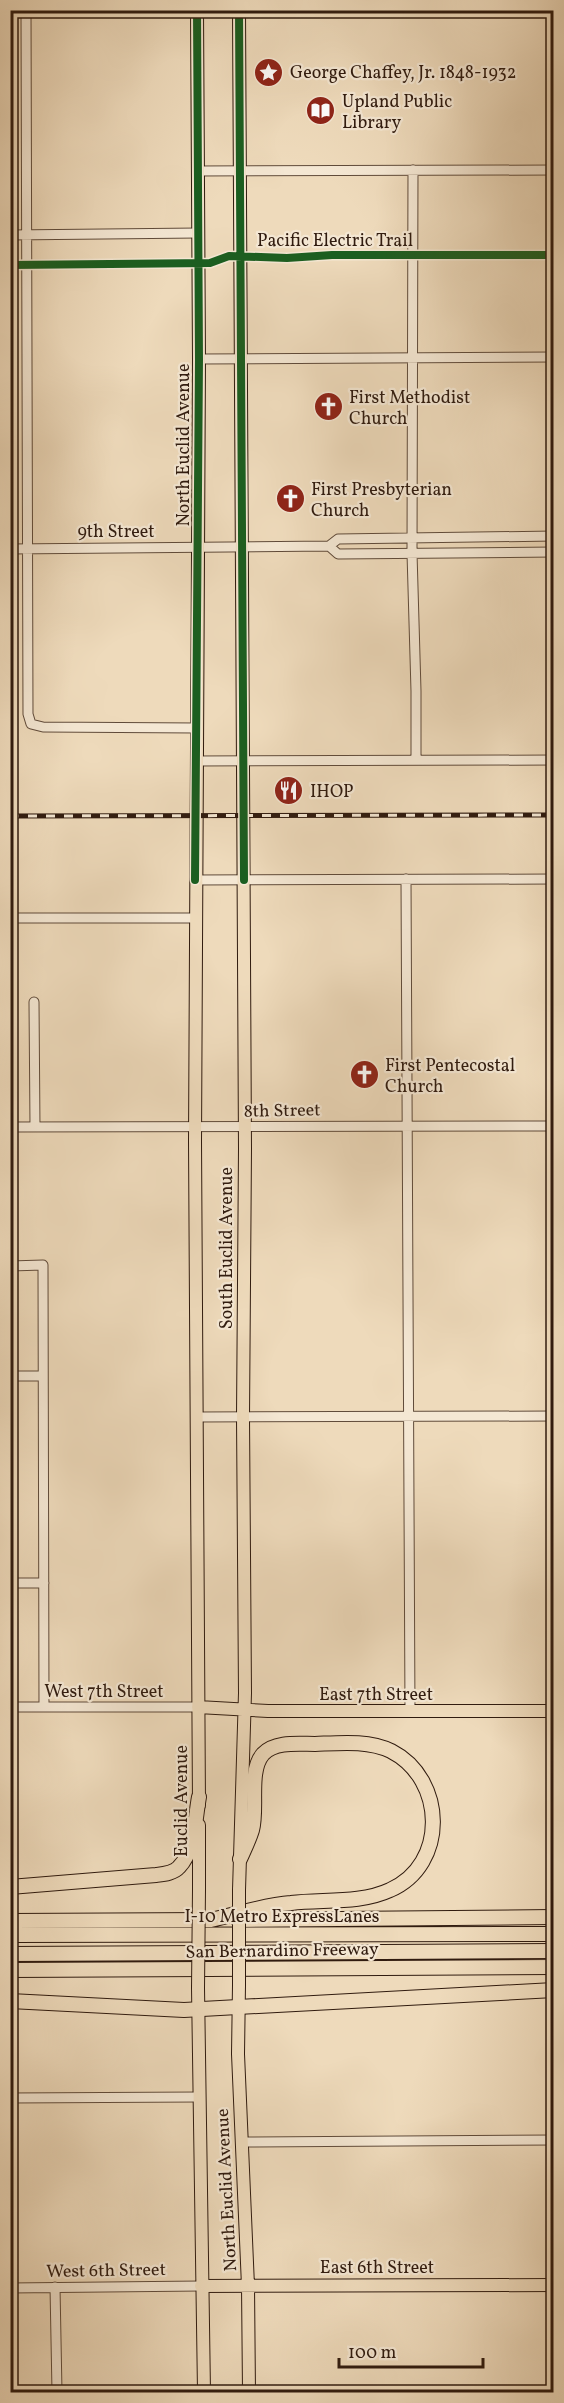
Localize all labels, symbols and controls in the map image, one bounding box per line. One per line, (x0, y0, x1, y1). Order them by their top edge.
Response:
place icon: George Chaffey, Jr. 1848-1932 (253, 56, 285, 88)
place label: George Chaffey, Jr. 1848-1932 (290, 61, 516, 86)
place label: Upland Public Library (342, 90, 452, 136)
library icon: Upland Public Library (305, 95, 337, 127)
street label: Pacific Electric Trail (257, 229, 413, 254)
street label: North Euclid Avenue (172, 363, 197, 527)
place label: First Methodist Church (349, 386, 470, 432)
church icon: First Methodist Church (312, 391, 344, 423)
place label: First Presbyterian Church (311, 478, 452, 524)
church icon: First Presbyterian Church (274, 483, 306, 515)
street label: 9th Street (77, 520, 155, 545)
restaurant icon: IHOP (273, 775, 305, 807)
place label: IHOP (310, 780, 354, 805)
place label: First Pentecostal Church (385, 1054, 515, 1100)
church icon: First Pentecostal Church (348, 1059, 380, 1091)
street label: 8th Street (243, 1098, 321, 1125)
street label: South Euclid Avenue (215, 1167, 240, 1329)
street label: West 7th Street (44, 1680, 164, 1705)
street label: East 7th Street (319, 1683, 433, 1708)
street label: Euclid Avenue (170, 1745, 195, 1857)
street label: I-10 Metro ExpressLanes (185, 1905, 379, 1930)
street label: San Bernardino Freeway (185, 1937, 379, 1966)
street label: North Euclid Avenue (211, 2108, 244, 2272)
street label: East 6th Street (320, 2256, 434, 2281)
street label: West 6th Street (46, 2258, 166, 2285)
scale bar (339, 2331, 483, 2369)
text: 100 m (348, 2341, 397, 2366)

